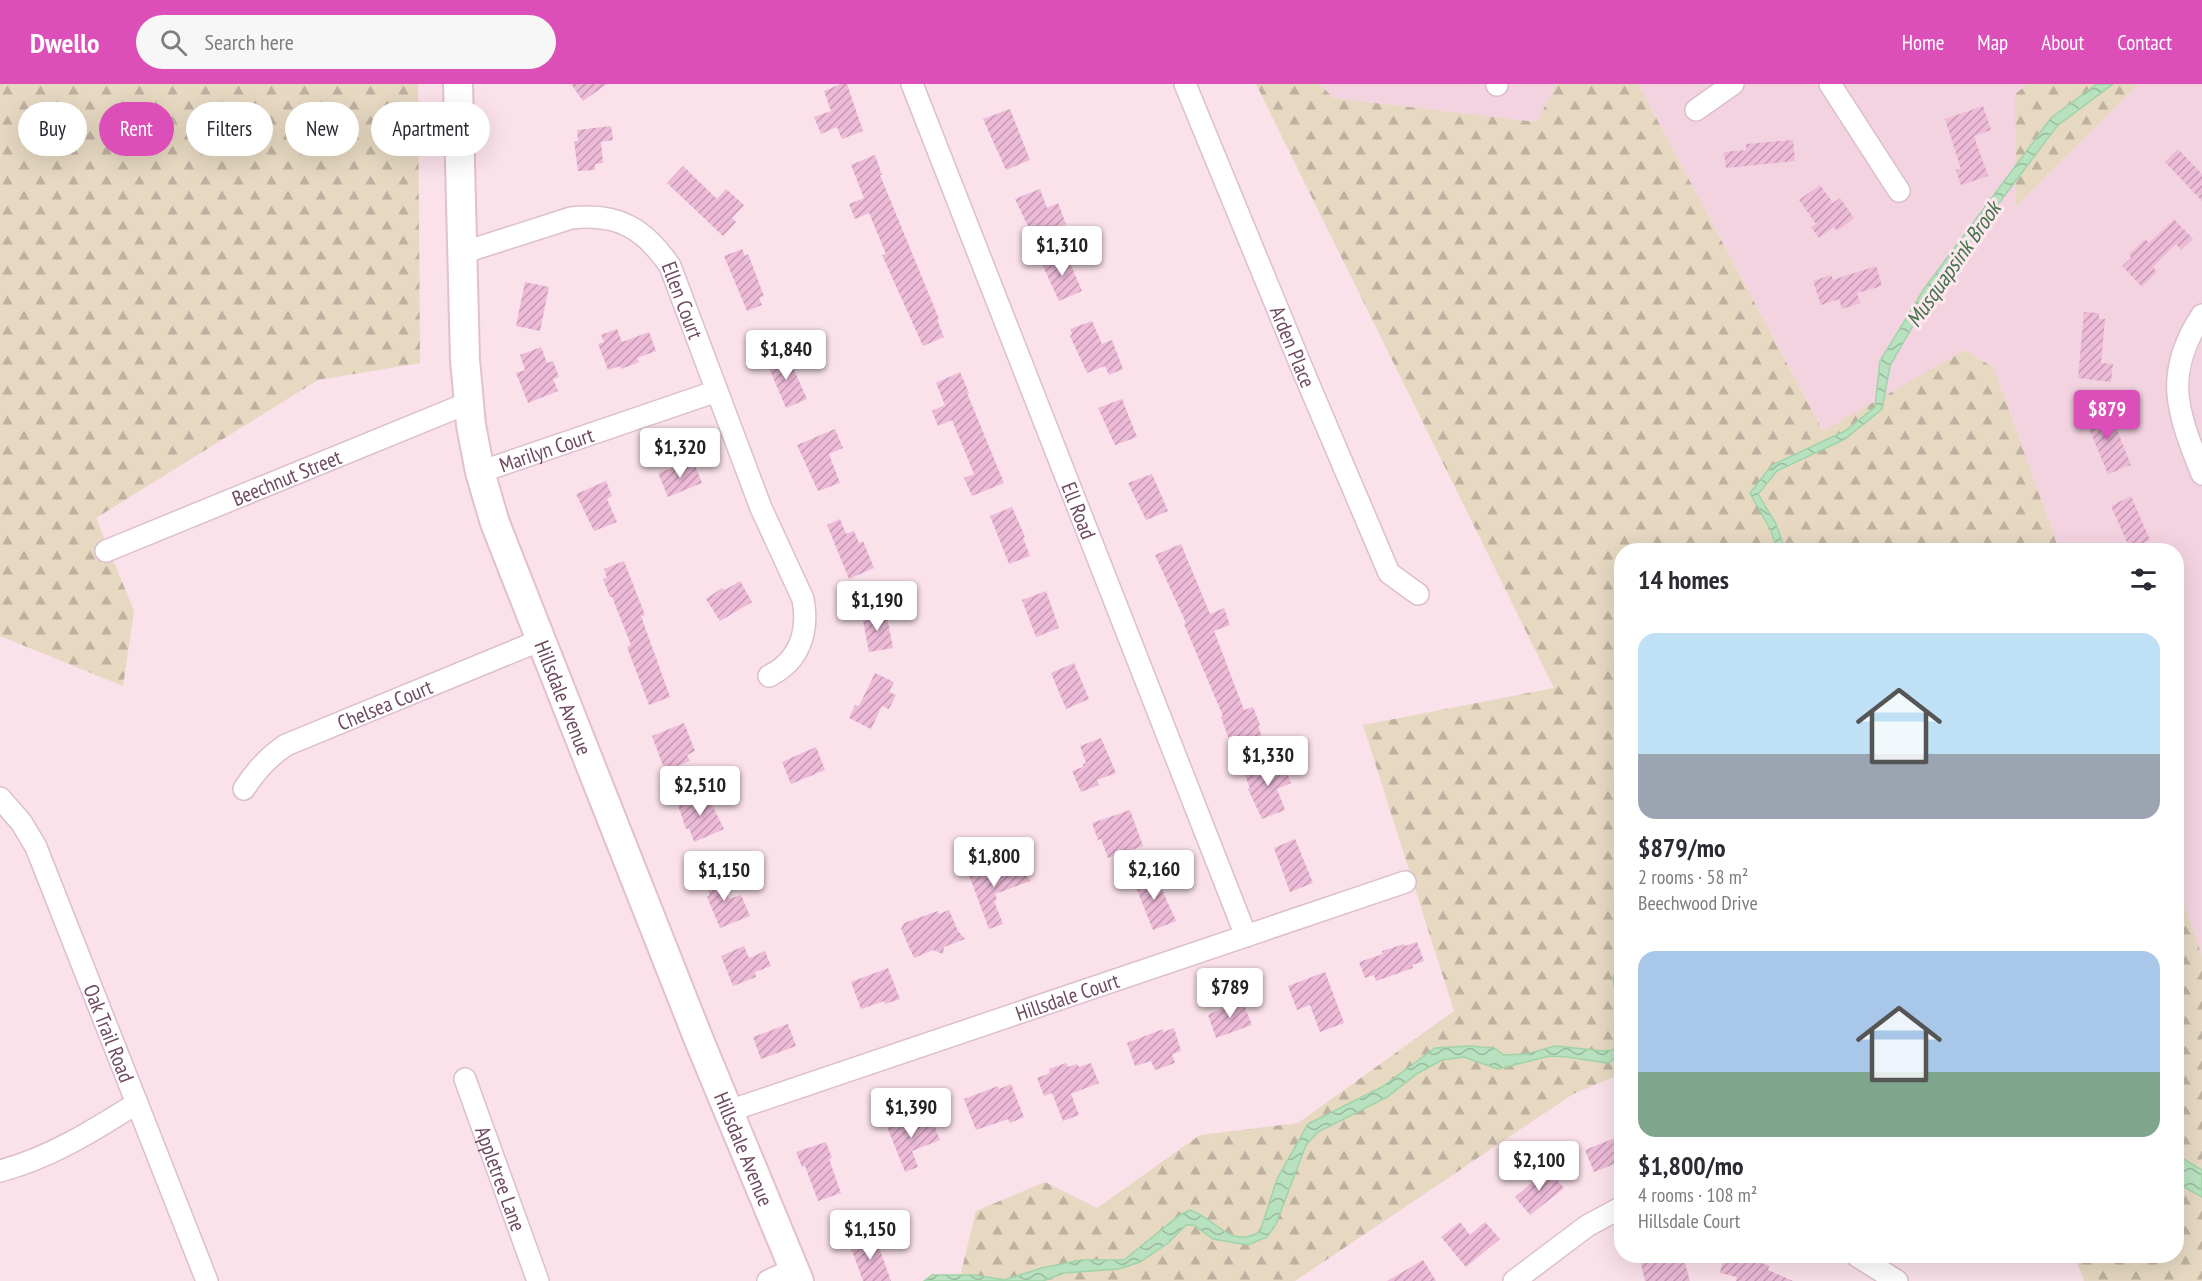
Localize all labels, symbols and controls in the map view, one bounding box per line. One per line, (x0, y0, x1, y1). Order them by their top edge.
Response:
search box (136, 15, 556, 69)
text: Dwello (30, 24, 100, 61)
icon: search (157, 26, 190, 59)
text: Search here (205, 28, 294, 56)
text: Home (1902, 29, 1944, 56)
text: Map (1977, 29, 2008, 56)
text: About (2041, 29, 2084, 56)
text: Contact (2117, 29, 2172, 56)
chip: Buy (18, 102, 87, 156)
chip: Rent (99, 102, 174, 156)
chip: Filters (186, 102, 273, 156)
chip: New (285, 102, 359, 156)
chip: Apartment (371, 102, 490, 156)
water label: Musquapsink Brook (1899, 194, 2008, 332)
pin: $1,310 (1013, 226, 1111, 277)
text: $1,310 (1036, 232, 1088, 258)
street label: Ellen Court (656, 258, 710, 343)
street label: Arden Place (1264, 302, 1322, 391)
pin: $1,840 (737, 330, 835, 381)
text: $1,840 (760, 336, 812, 362)
pin: $879 (2071, 390, 2143, 441)
text: $879 (2088, 396, 2126, 422)
street label: Marilyn Court (496, 421, 597, 478)
pin: $1,320 (631, 428, 729, 479)
text: $1,320 (654, 434, 706, 460)
street label: Beechnut Street (228, 443, 345, 512)
street label: Ell Road (1056, 478, 1103, 543)
text: 14 homes (1638, 563, 1729, 596)
icon: filters (2127, 563, 2160, 596)
pin: $1,190 (828, 581, 926, 632)
text: $1,190 (851, 587, 903, 613)
street label: Hillsdale Avenue (529, 636, 599, 759)
icon: home (1845, 672, 1953, 780)
street label: Chelsea Court (333, 673, 436, 736)
pin: $1,330 (1219, 736, 1317, 787)
text: $1,330 (1242, 742, 1294, 768)
pin: $2,510 (651, 766, 749, 817)
text: $2,510 (674, 772, 726, 798)
text: $879/mo (1638, 831, 1726, 864)
pin: $1,800 (945, 837, 1043, 888)
text: $1,800 (968, 843, 1020, 869)
pin: $2,160 (1105, 850, 1203, 901)
pin: $1,150 (675, 851, 773, 902)
text: $2,160 (1128, 856, 1180, 882)
text: $1,150 (698, 857, 750, 883)
text: 2 rooms · 58 m² (1638, 864, 1748, 890)
text: Beechwood Drive (1638, 890, 1758, 916)
street label: Hillsdale Court (1012, 966, 1123, 1027)
pin: $789 (1194, 968, 1266, 1019)
text: $789 (1211, 974, 1249, 1000)
street label: Oak Trail Road (78, 980, 141, 1086)
icon: home (1845, 990, 1953, 1098)
street label: Hillsdale Avenue (709, 1088, 780, 1210)
pin: $1,390 (862, 1088, 960, 1139)
text: $1,390 (885, 1094, 937, 1120)
street label: Appletree Lane (470, 1122, 532, 1235)
pin: $2,100 (1490, 1141, 1588, 1192)
text: $2,100 (1513, 1147, 1565, 1173)
text: $1,800/mo (1638, 1149, 1744, 1182)
text: 4 rooms · 108 m² (1638, 1182, 1757, 1208)
text: Hillsdale Court (1638, 1208, 1740, 1234)
pin: $1,150 (821, 1210, 919, 1261)
text: $1,150 (844, 1216, 896, 1242)

